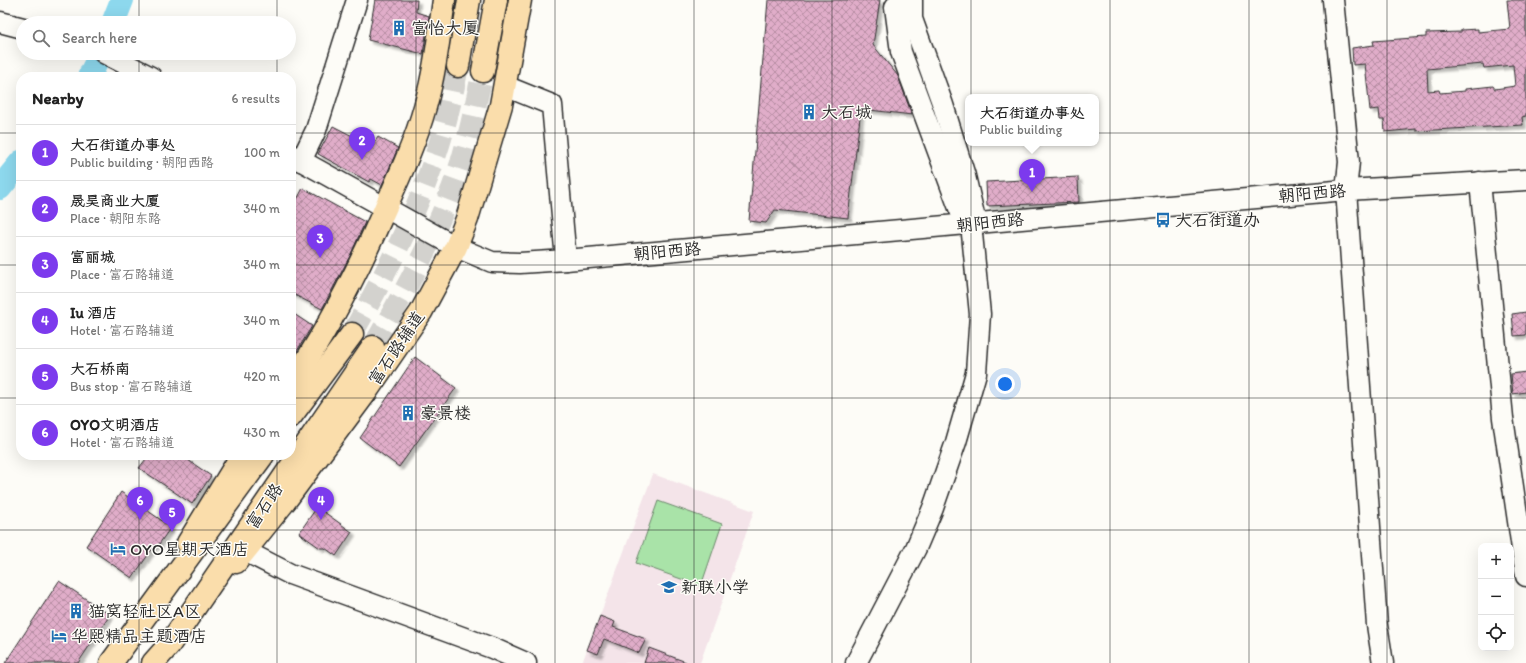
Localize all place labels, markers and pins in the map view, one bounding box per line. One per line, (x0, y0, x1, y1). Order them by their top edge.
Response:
place label: 富怡大厦 (411, 18, 479, 38)
building icon: 富怡大厦 (390, 19, 408, 37)
place label: 大石城 (821, 102, 872, 122)
building icon: 大石城 (800, 103, 818, 121)
pin: 2 (349, 127, 375, 160)
pin: 1 (1019, 159, 1045, 192)
place label: 大石街道办 (1175, 210, 1260, 230)
bus stop icon: 大石街道办 (1154, 211, 1172, 229)
pin: 3 (307, 225, 333, 258)
place label: 豪景楼 (420, 403, 471, 423)
building icon: 豪景楼 (399, 404, 417, 422)
pin: 6 (127, 487, 153, 520)
pin: 4 (308, 487, 334, 520)
pin: 5 (159, 499, 185, 532)
place label: OYO星期天酒店 (130, 539, 249, 559)
hotel icon: OYO星期天酒店 (109, 540, 127, 558)
place label: 新联小学 (681, 577, 749, 597)
school or university icon: 新联小学 (660, 578, 678, 596)
place label: 猫窝轻社区A区 (88, 601, 201, 621)
building icon: 猫窝轻社区A区 (67, 602, 85, 620)
place label: 华熙精品主题酒店 (71, 626, 207, 646)
hotel icon: 华熙精品主题酒店 (50, 627, 68, 645)

